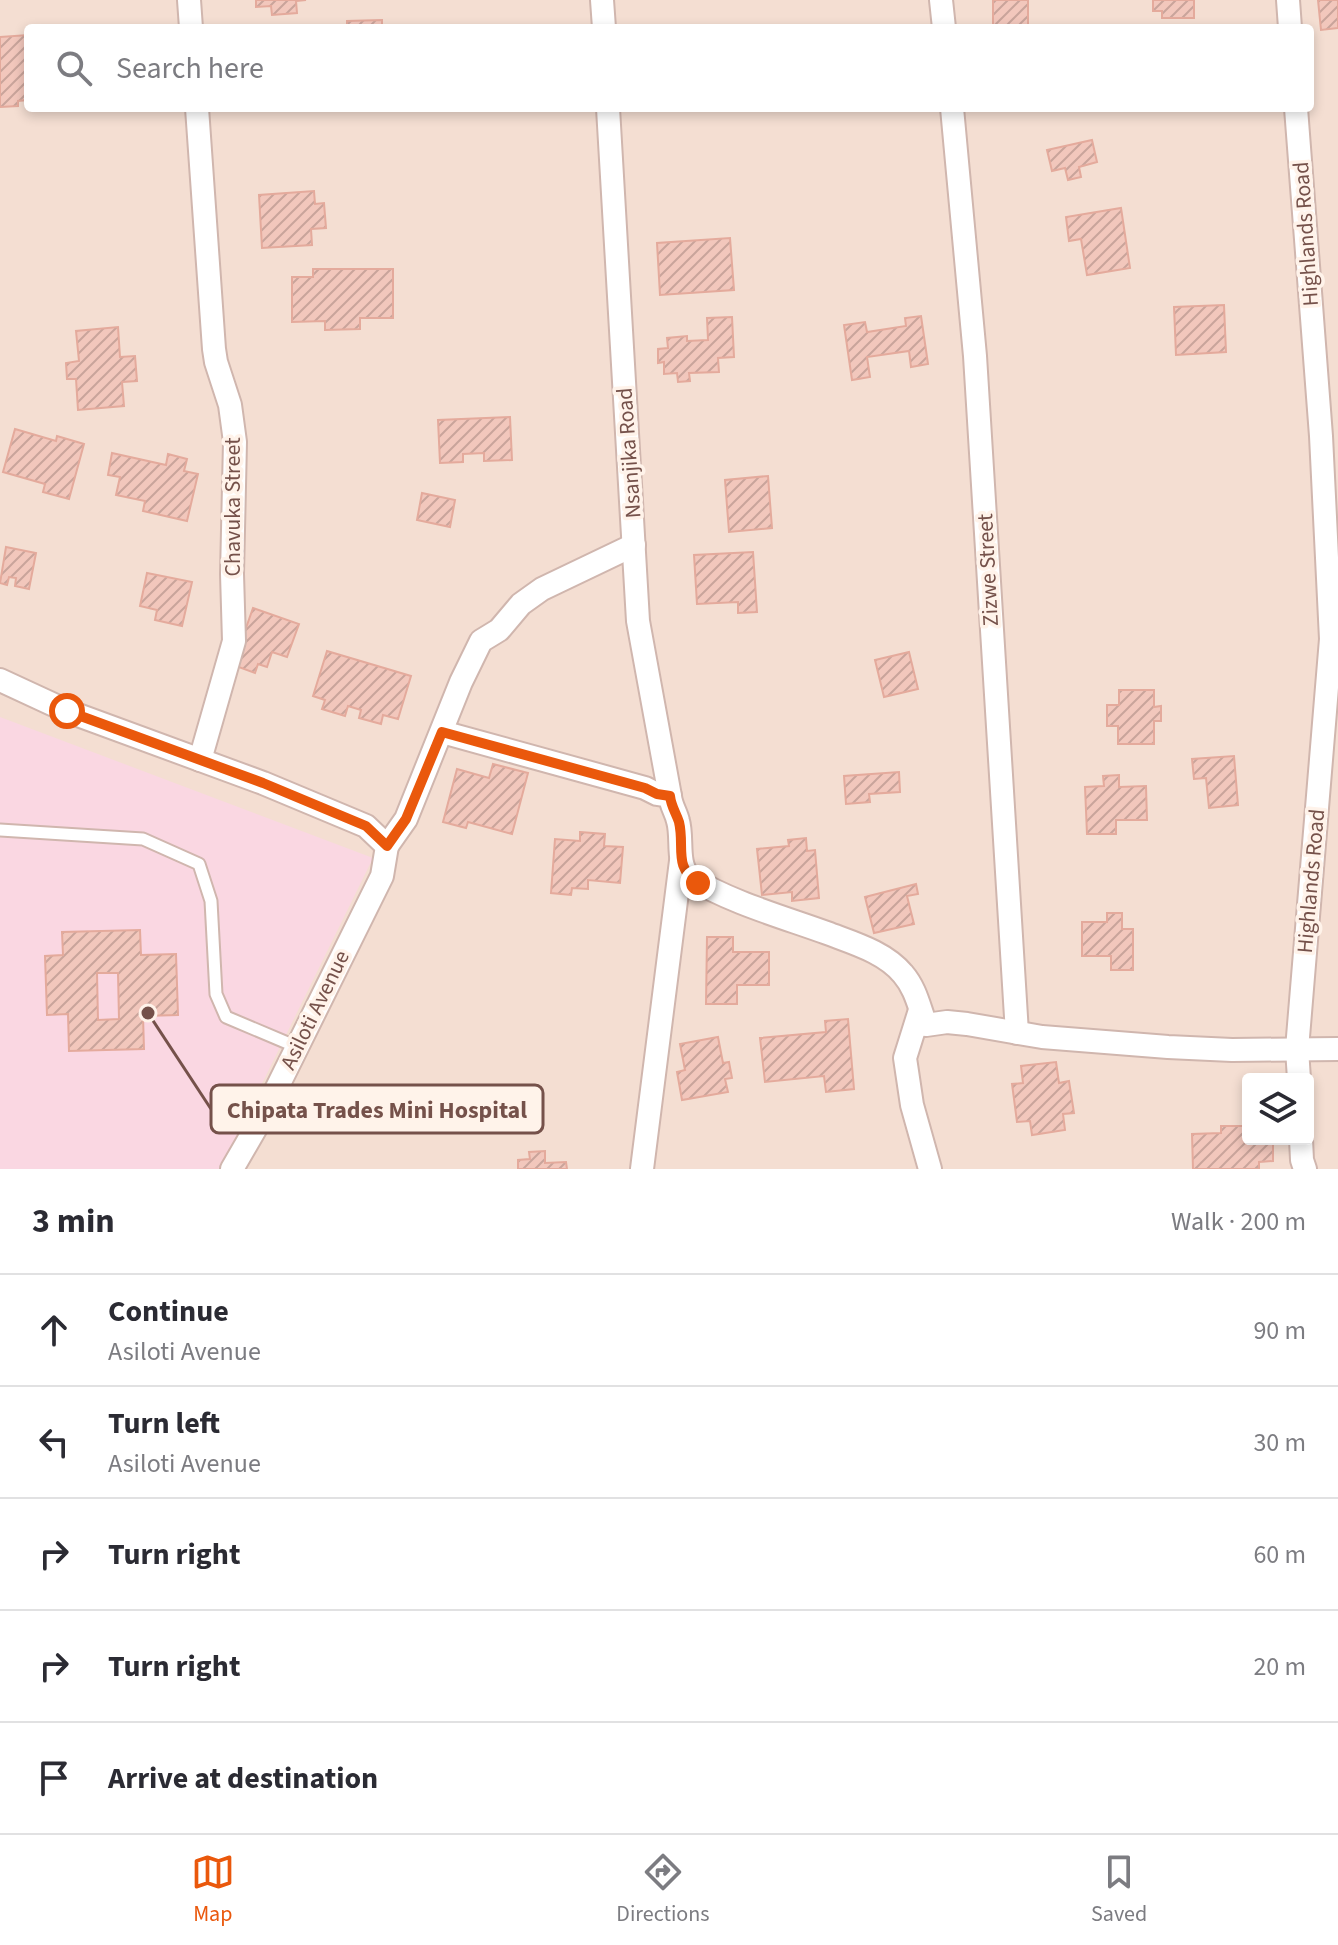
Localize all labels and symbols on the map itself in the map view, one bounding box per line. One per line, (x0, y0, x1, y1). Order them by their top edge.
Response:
street label: Highlands Road (1285, 161, 1327, 307)
street label: Nsanjika Road (608, 387, 650, 519)
street label: Chavuka Street (217, 437, 249, 577)
street label: Zizwe Street (969, 512, 1007, 627)
route start (49, 693, 85, 729)
street label: Highlands Road (1289, 808, 1333, 954)
route end (680, 865, 716, 901)
street label: Asiloti Avenue (272, 945, 358, 1075)
callout: Chipata Trades Mini Hospital (211, 1085, 543, 1133)
text: Chipata Trades Mini Hospital (227, 1093, 527, 1128)

